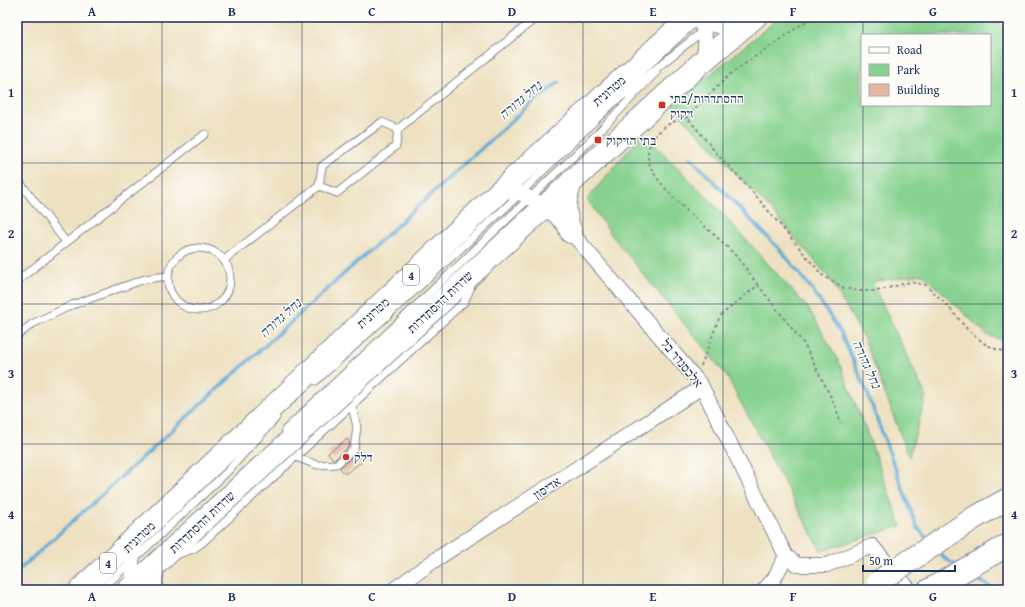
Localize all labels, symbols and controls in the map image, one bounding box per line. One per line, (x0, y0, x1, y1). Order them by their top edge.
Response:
text: A (88, 2, 97, 21)
text: B (228, 2, 236, 21)
text: C (368, 2, 376, 21)
text: D (508, 2, 516, 21)
text: E (650, 2, 657, 21)
text: F (790, 2, 797, 21)
text: G (929, 2, 937, 21)
legend (861, 34, 991, 106)
text: Road (897, 41, 923, 58)
text: Park (897, 61, 921, 78)
street label: מטרונית (588, 71, 630, 111)
water label: נחל גדורה (494, 75, 547, 124)
text: Building (897, 81, 940, 98)
text: 1 (8, 83, 14, 102)
text: 1 (1011, 83, 1017, 102)
place label: ההסתדרות/בתי זיקוק (670, 89, 744, 123)
marker: ההסתדרות/בתי זיקוק (657, 100, 667, 110)
place label: בתי הזיקוק (606, 131, 656, 150)
marker: בתי הזיקוק (593, 135, 603, 145)
text: 2 (8, 224, 15, 243)
text: 2 (1011, 224, 1018, 243)
road number: 4 (403, 265, 419, 285)
street label: שדרות ההסתדרות (403, 266, 477, 338)
water label: נחל גדורה (254, 293, 307, 342)
street label: מטרונית (352, 293, 394, 333)
street label: אלכסנדר בל (656, 335, 708, 391)
water label: נחל גדורה (848, 337, 887, 393)
text: 3 (8, 364, 14, 383)
text: 3 (1011, 364, 1017, 383)
place label: דלק (354, 448, 373, 467)
marker: דלק (341, 452, 351, 462)
street label: אדיסון (529, 472, 565, 504)
street label: שדרות ההסתדרות (165, 486, 239, 558)
text: 4 (8, 505, 15, 524)
text: 4 (1011, 505, 1018, 524)
street label: מטרונית (118, 517, 160, 557)
scale bar (863, 547, 955, 573)
text: 50 m (869, 552, 893, 569)
road number: 4 (100, 553, 116, 573)
text: A (88, 587, 97, 606)
text: B (228, 587, 236, 606)
text: C (368, 587, 376, 606)
text: D (508, 587, 516, 606)
text: E (650, 587, 657, 606)
text: F (790, 587, 797, 606)
text: G (929, 587, 937, 606)

